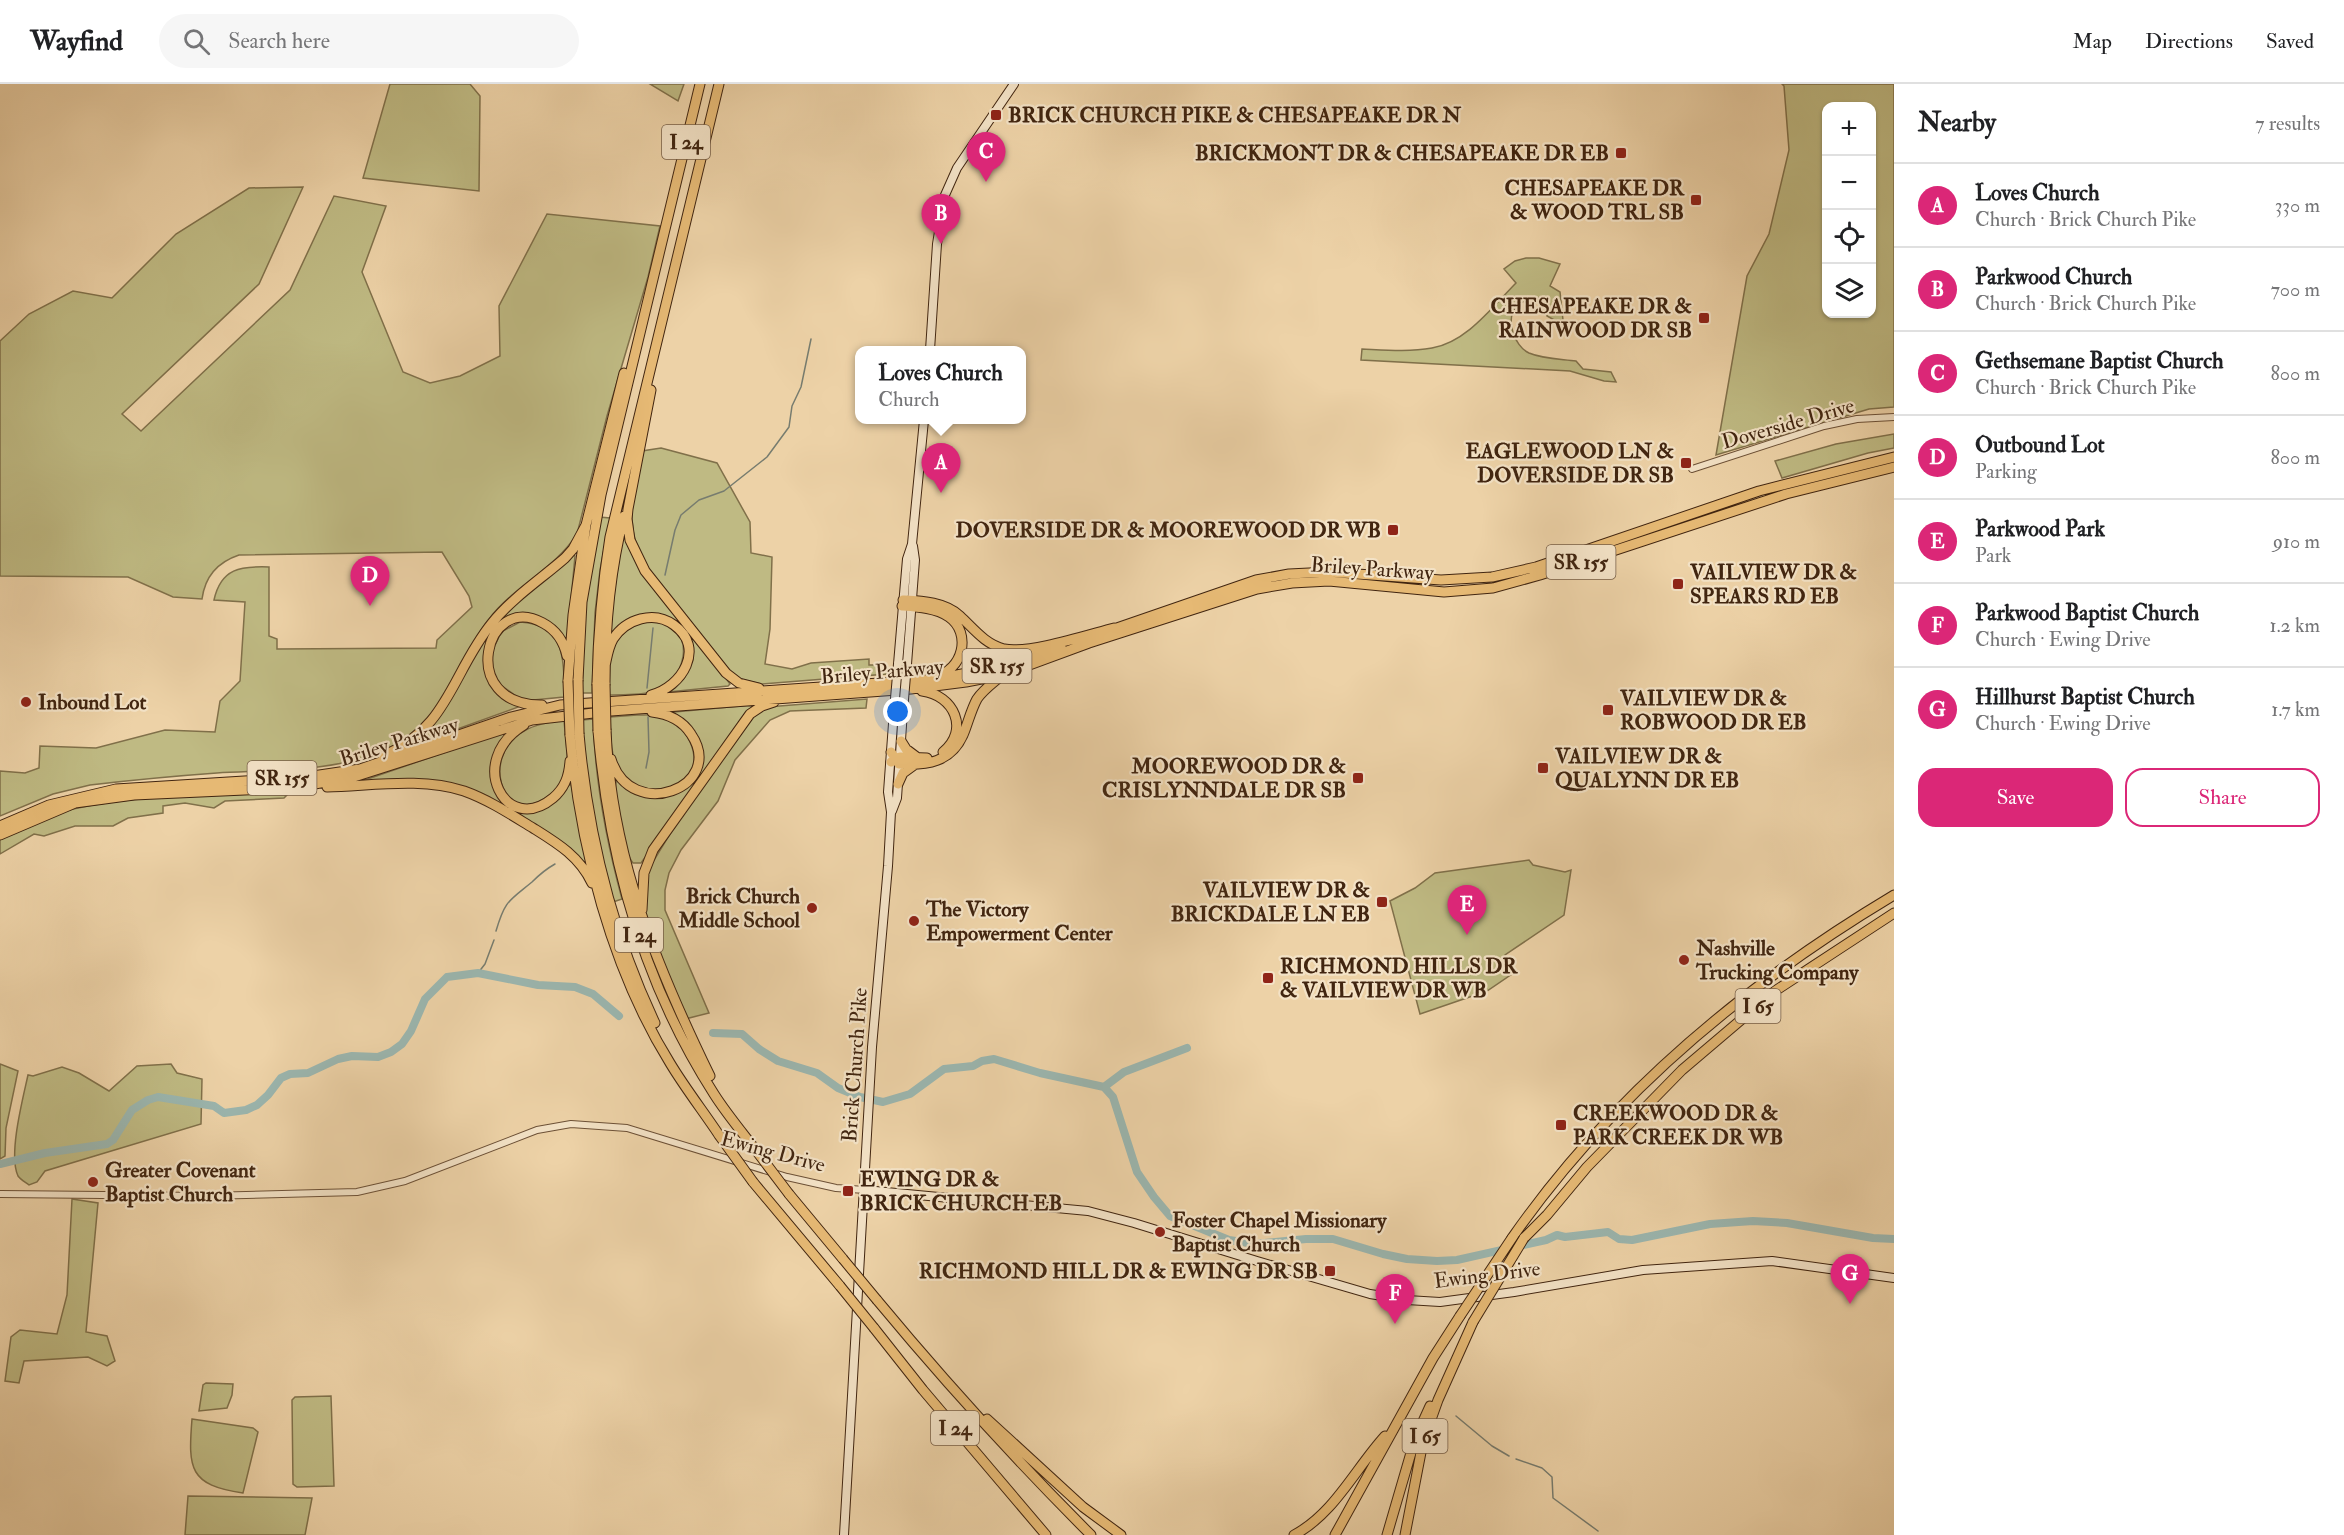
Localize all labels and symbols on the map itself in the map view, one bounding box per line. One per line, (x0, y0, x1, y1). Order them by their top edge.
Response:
place label: BRICK CHURCH PIKE & CHESAPEAKE DR N (1008, 102, 1462, 129)
marker: BRICK CHURCH PIKE & CHESAPEAKE DR N (989, 108, 1003, 122)
road number: I 24 (662, 125, 710, 159)
pin: C (966, 132, 1006, 182)
place label: BRICKMONT DR & CHESAPEAKE DR EB (1195, 140, 1609, 167)
marker: BRICKMONT DR & CHESAPEAKE DR EB (1614, 146, 1628, 160)
place label: CHESAPEAKE DR & WOOD TRL SB (1504, 175, 1685, 226)
marker: CHESAPEAKE DR & WOOD TRL SB (1689, 193, 1703, 207)
pin: B (922, 194, 960, 244)
place label: CHESAPEAKE DR & RAINWOOD DR SB (1490, 293, 1692, 344)
marker: CHESAPEAKE DR & RAINWOOD DR SB (1697, 311, 1711, 325)
street label: Doverside Drive (1719, 392, 1858, 456)
place label: EAGLEWOOD LN & DOVERSIDE DR SB (1466, 438, 1674, 489)
pin: A (922, 444, 960, 493)
marker: EAGLEWOOD LN & DOVERSIDE DR SB (1679, 456, 1693, 470)
place label: DOVERSIDE DR & MOOREWOOD DR WB (956, 517, 1381, 544)
marker: DOVERSIDE DR & MOOREWOOD DR WB (1386, 523, 1400, 537)
road number: SR 155 (1546, 545, 1616, 579)
street label: Briley Parkway (1310, 551, 1435, 587)
pin: D (350, 556, 389, 606)
place label: VAILVIEW DR & SPEARS RD EB (1689, 559, 1858, 610)
marker: VAILVIEW DR & SPEARS RD EB (1671, 577, 1685, 591)
road number: SR 155 (962, 649, 1032, 683)
street label: Briley Parkway (819, 653, 945, 691)
place label: VAILVIEW DR & ROBWOOD DR EB (1619, 685, 1807, 736)
place label: Inbound Lot (38, 689, 146, 716)
marker: Inbound Lot (19, 695, 33, 709)
your location (883, 697, 912, 726)
marker: VAILVIEW DR & ROBWOOD DR EB (1601, 703, 1615, 717)
street label: Briley Parkway (336, 711, 463, 773)
place label: VAILVIEW DR & QUALYNN DR EB (1554, 743, 1739, 794)
place label: MOOREWOOD DR & CRISLYNNDALE DR SB (1102, 753, 1346, 804)
road number: SR 155 (248, 761, 316, 795)
marker: VAILVIEW DR & QUALYNN DR EB (1536, 761, 1550, 775)
marker: MOOREWOOD DR & CRISLYNNDALE DR SB (1351, 771, 1365, 785)
place label: VAILVIEW DR & BRICKDALE LN EB (1171, 877, 1370, 928)
place label: Brick Church Middle School (677, 883, 801, 934)
pin: E (1448, 886, 1486, 935)
marker: VAILVIEW DR & BRICKDALE LN EB (1375, 895, 1389, 909)
place label: The Victory Empowerment Center (925, 896, 1114, 947)
marker: Brick Church Middle School (805, 901, 819, 915)
marker: The Victory Empowerment Center (907, 914, 921, 928)
road number: I 24 (615, 918, 663, 952)
place label: Nashville Trucking Company (1695, 935, 1859, 986)
place label: RICHMOND HILLS DR & VAILVIEW DR WB (1280, 953, 1518, 1004)
marker: Nashville Trucking Company (1677, 953, 1691, 967)
marker: RICHMOND HILLS DR & VAILVIEW DR WB (1261, 971, 1275, 985)
street label: Brick Church Pike (836, 987, 874, 1143)
road number: I 65 (1736, 989, 1780, 1023)
place label: CREEKWOOD DR & PARK CREEK DR WB (1573, 1100, 1783, 1151)
marker: CREEKWOOD DR & PARK CREEK DR WB (1554, 1118, 1568, 1132)
street label: Ewing Drive (718, 1125, 828, 1179)
place label: Greater Covenant Baptist Church (105, 1157, 256, 1208)
place label: EWING DR & BRICK CHURCH EB (860, 1166, 1062, 1217)
marker: Greater Covenant Baptist Church (86, 1175, 100, 1189)
marker: EWING DR & BRICK CHURCH EB (841, 1184, 855, 1198)
place label: Foster Chapel Missionary Baptist Church (1172, 1207, 1387, 1258)
marker: Foster Chapel Missionary Baptist Church (1153, 1225, 1167, 1239)
pin: G (1830, 1254, 1870, 1304)
street label: Ewing Drive (1432, 1255, 1542, 1295)
place label: RICHMOND HILL DR & EWING DR SB (919, 1258, 1318, 1285)
marker: RICHMOND HILL DR & EWING DR SB (1323, 1264, 1337, 1278)
pin: F (1376, 1274, 1414, 1324)
road number: I 24 (931, 1411, 979, 1445)
road number: I 65 (1402, 1419, 1448, 1453)

